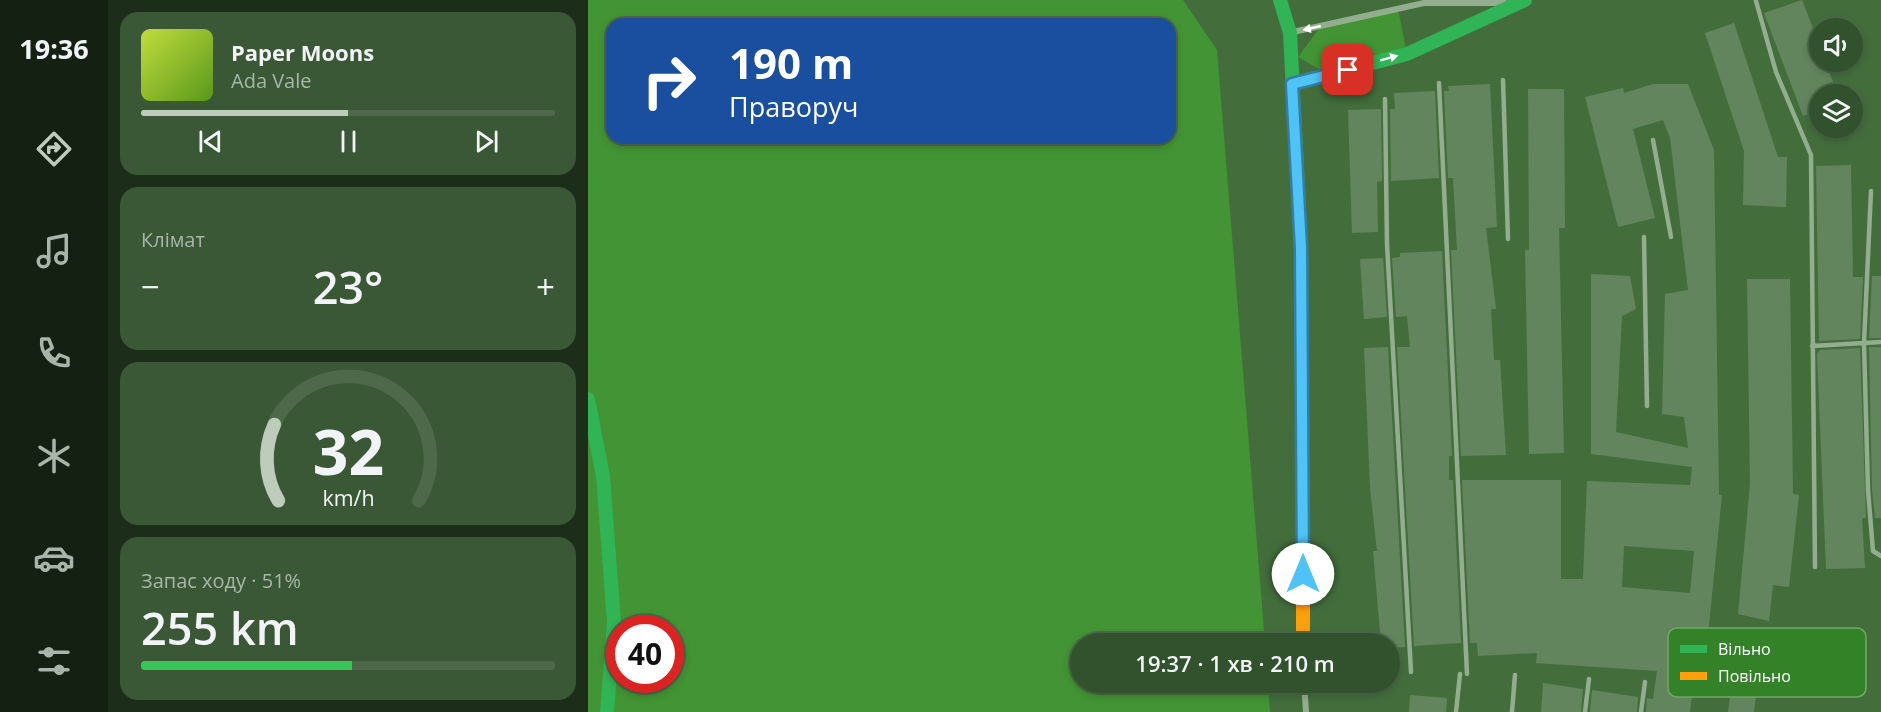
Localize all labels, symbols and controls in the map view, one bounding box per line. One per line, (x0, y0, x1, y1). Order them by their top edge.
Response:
map controls (1809, 18, 1863, 138)
button: sound (1809, 18, 1863, 72)
one-way arrow (1302, 24, 1321, 34)
text: 19:36 (19, 30, 89, 67)
text: 190 m (729, 34, 853, 91)
text: Paper Moons (231, 37, 374, 67)
icon: right (630, 42, 708, 120)
pin (1322, 44, 1373, 95)
icon: arrive (1331, 53, 1364, 86)
one-way arrow (1380, 53, 1398, 63)
text: Ada Vale (231, 67, 312, 94)
button: layers (1809, 84, 1863, 138)
text: Праворуч (729, 88, 858, 125)
icon: previous (194, 125, 227, 158)
icon: pause (332, 125, 365, 158)
icon: next (470, 125, 503, 158)
icon: directions (33, 128, 75, 170)
text: Клімат (141, 226, 205, 253)
icon: music (33, 230, 75, 272)
text: 23° (313, 256, 383, 317)
text: − (141, 264, 160, 309)
text: + (536, 264, 555, 309)
icon: phone (33, 332, 75, 374)
text: 32 (312, 408, 384, 493)
icon: climate (33, 435, 75, 477)
text: km/h (322, 483, 374, 512)
icon: car (33, 537, 75, 579)
position arrow (1271, 542, 1335, 606)
text: Запас ходу · 51% (141, 567, 301, 594)
text: 255 km (141, 597, 299, 658)
speed limit sign: 40 (606, 615, 684, 693)
legend (1668, 628, 1866, 697)
text: Вільно (1718, 638, 1771, 660)
icon: filters (33, 640, 75, 682)
text: 19:37 · 1 хв · 210 m (1135, 648, 1335, 678)
text: Повільно (1718, 665, 1791, 687)

